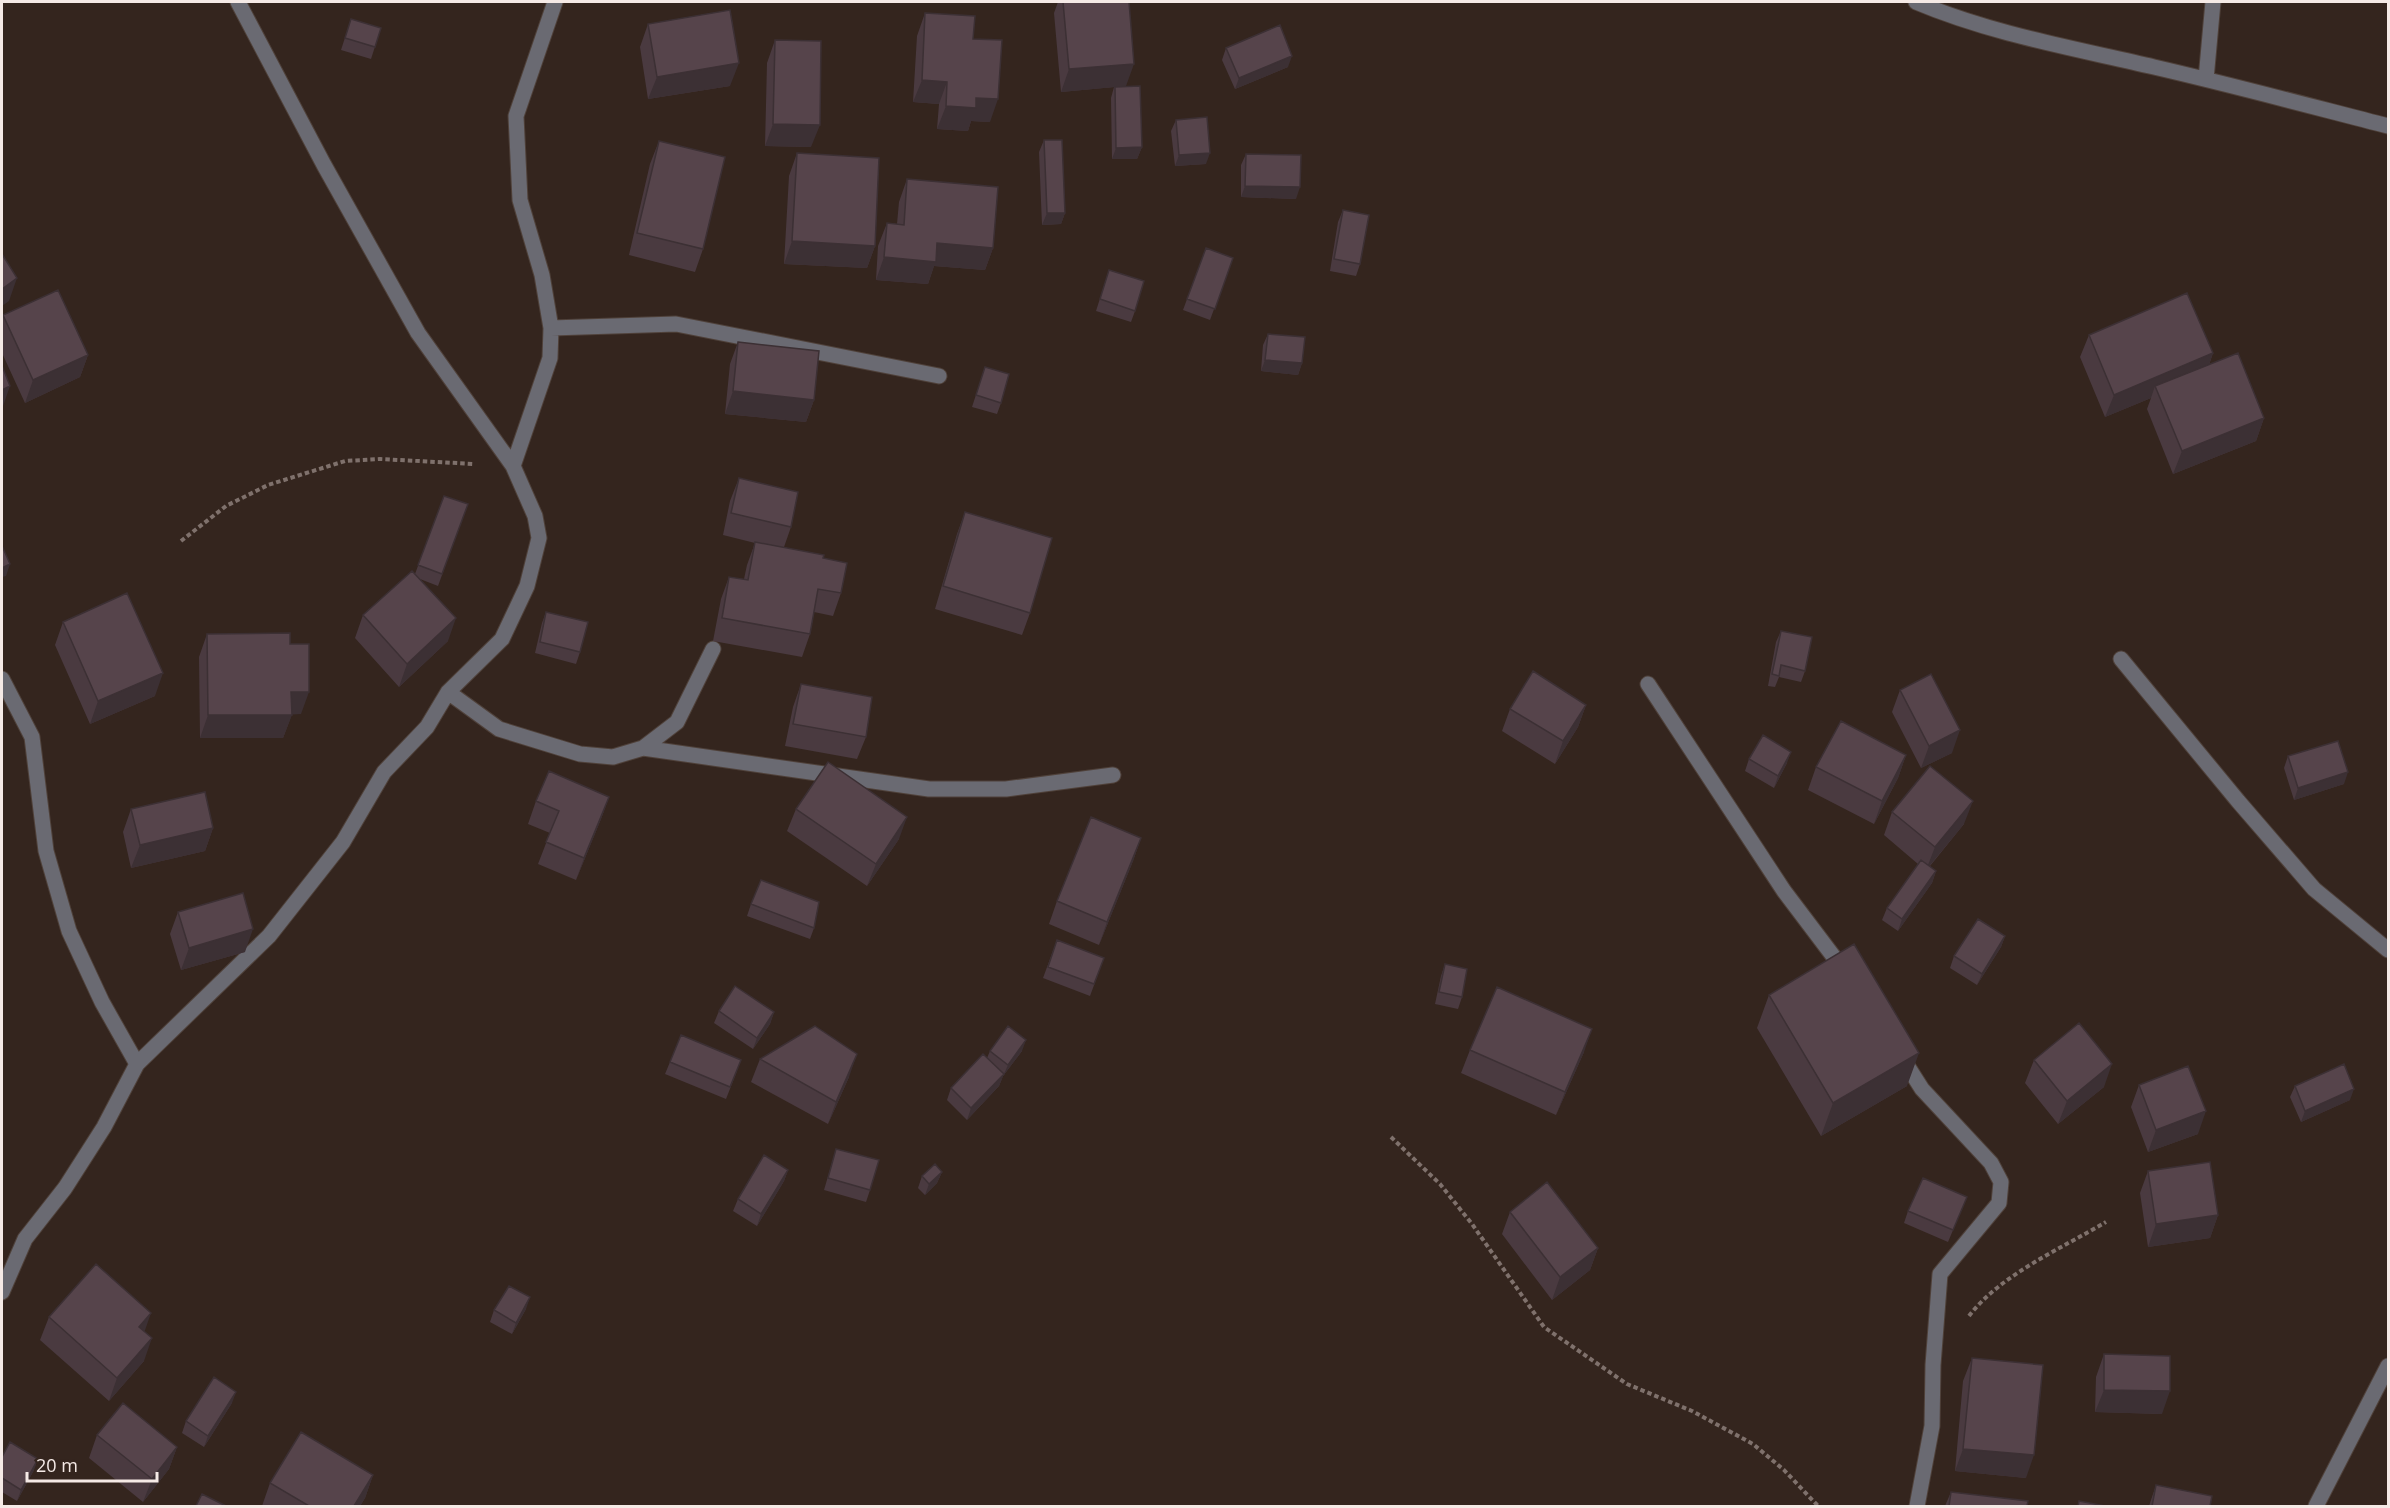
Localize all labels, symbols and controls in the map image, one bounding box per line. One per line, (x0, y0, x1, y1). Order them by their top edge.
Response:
scale bar (27, 1445, 158, 1483)
text: 20 m (36, 1453, 78, 1477)

